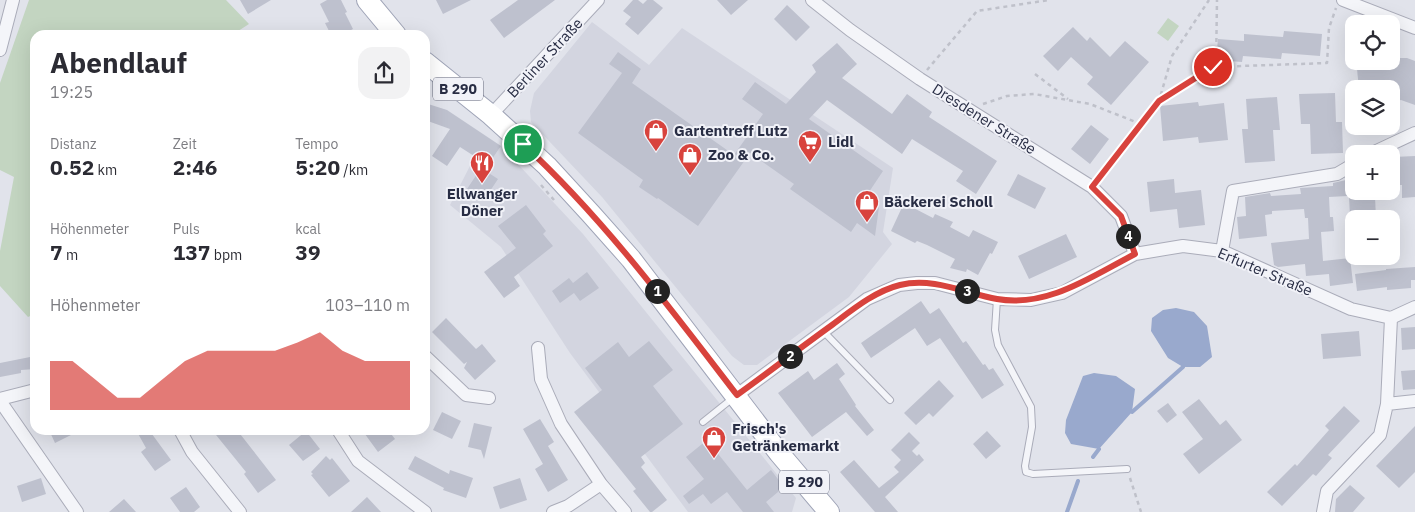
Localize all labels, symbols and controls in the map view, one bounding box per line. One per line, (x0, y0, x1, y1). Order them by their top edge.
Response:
street label: Berliner Straße (503, 14, 587, 102)
map controls (1345, 15, 1400, 265)
button: locate (1345, 15, 1400, 70)
text: Abendlauf (50, 44, 187, 81)
pin (1192, 46, 1234, 88)
button: share (358, 47, 410, 99)
icon: check (1199, 53, 1227, 81)
road number: B 290 (433, 78, 483, 100)
street label: Dresdener Straße (929, 79, 1040, 158)
button: layers (1345, 80, 1400, 135)
text: 19:25 (50, 82, 93, 102)
shop icon: Gartentreff Lutz (643, 118, 669, 152)
place label: Gartentreff Lutz (674, 121, 788, 140)
pin (502, 123, 544, 165)
supermarket icon: Lidl (797, 129, 823, 163)
icon: arrive (509, 130, 537, 158)
place label: Lidl (828, 132, 854, 151)
text: Distanz (50, 135, 96, 153)
text: Zeit (173, 135, 197, 153)
text: Tempo (295, 135, 338, 153)
shop icon: Zoo & Co. (677, 142, 703, 176)
place label: Zoo & Co. (708, 145, 775, 164)
button: + (1345, 145, 1400, 200)
restaurant icon: Ellwanger Döner (469, 150, 495, 184)
text: 0.52 (50, 153, 94, 181)
text: 2:46 (173, 153, 217, 181)
text: 5:20 (295, 153, 340, 181)
text: km (94, 161, 117, 179)
text: /km (340, 161, 368, 179)
place label: Ellwanger Döner (447, 184, 517, 220)
shop icon: Bäckerei Scholl (854, 189, 880, 223)
place label: Bäckerei Scholl (884, 192, 993, 211)
button: − (1345, 210, 1400, 265)
text: Höhenmeter (50, 220, 129, 238)
text: Puls (173, 220, 200, 238)
text: kcal (295, 220, 321, 238)
pin: 4 (1116, 224, 1140, 248)
text: 4 (1124, 227, 1133, 245)
text: 7 (50, 238, 63, 266)
text: 137 (173, 238, 210, 266)
text: 39 (295, 238, 321, 266)
street label: Erfurter Straße (1215, 243, 1315, 300)
text: m (63, 246, 78, 264)
text: bpm (210, 246, 242, 264)
pin: 1 (644, 278, 670, 304)
pin: 3 (954, 278, 980, 304)
text: 1 (653, 282, 662, 300)
text: 3 (963, 282, 972, 300)
text: Höhenmeter (50, 295, 140, 315)
text: 103–110 m (325, 295, 410, 315)
pin: 2 (778, 344, 802, 368)
text: 2 (786, 347, 795, 365)
place label: Frisch's Getränkemarkt (732, 419, 839, 455)
shop icon: Frisch's Getränkemarkt (701, 425, 727, 459)
road number: B 290 (779, 471, 829, 494)

